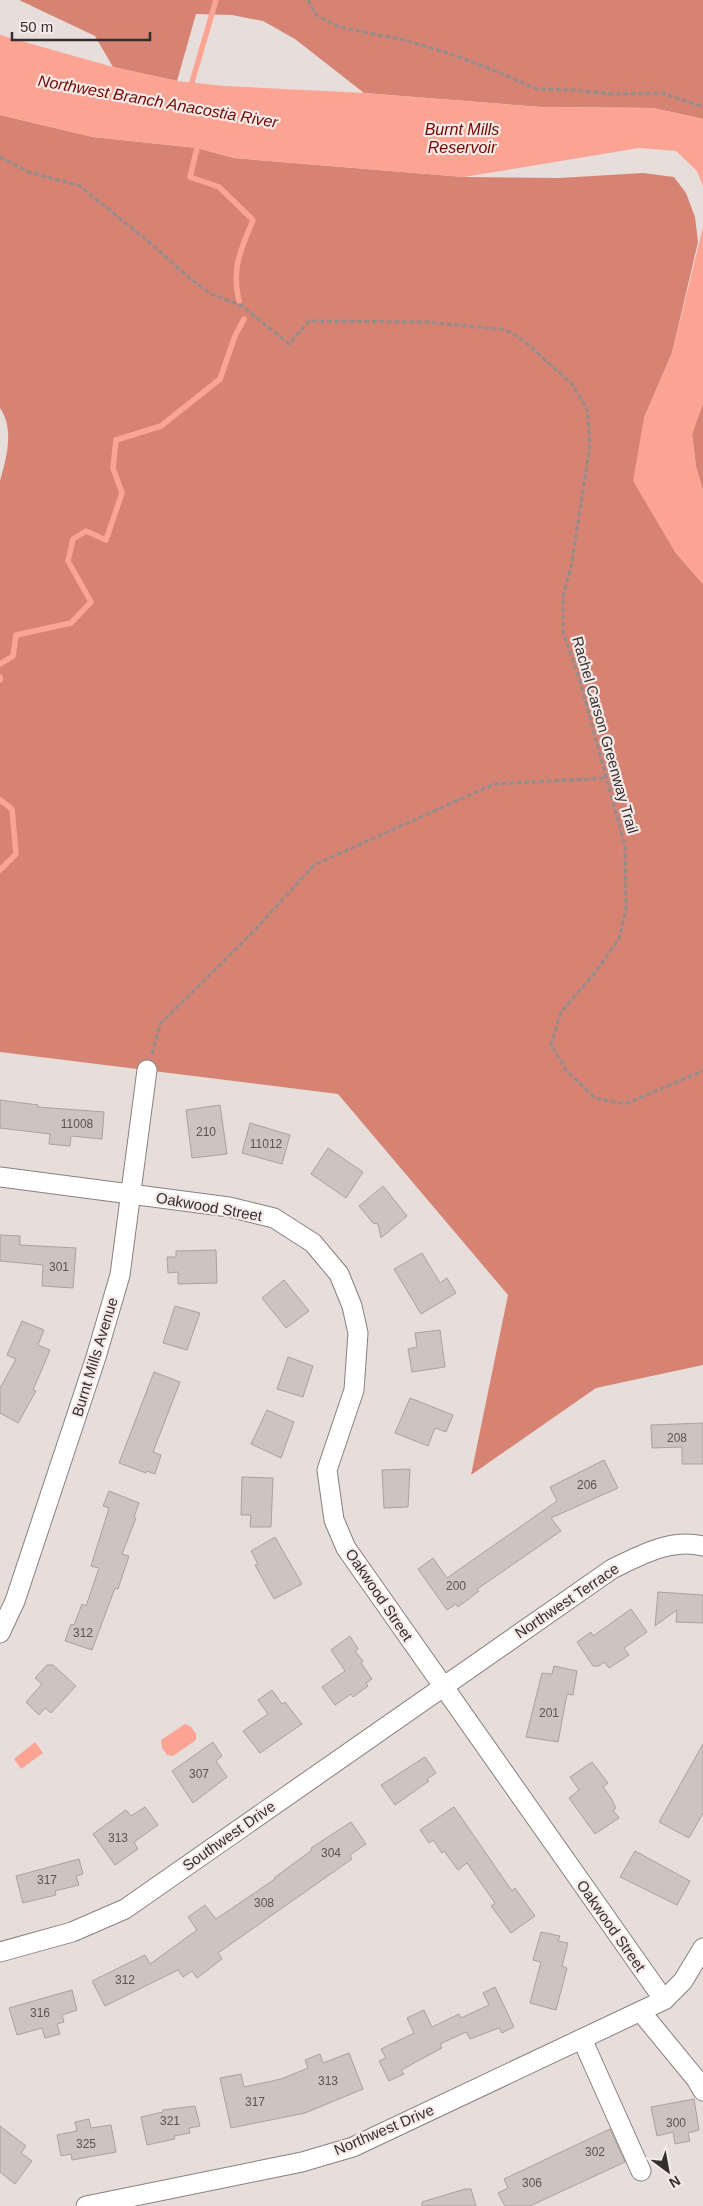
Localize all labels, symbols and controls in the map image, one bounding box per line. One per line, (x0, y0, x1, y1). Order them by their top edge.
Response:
scale bar (12, 10, 150, 42)
text: 50 m (20, 18, 53, 35)
water label: Northwest Branch Anacostia River (37, 72, 280, 131)
water label: Burnt Mills Reservoir (425, 121, 499, 156)
street label: Rachel Carson Greenway Trail (569, 634, 642, 835)
house number: 11008 (61, 1117, 94, 1131)
house number: 210 (196, 1125, 216, 1139)
house number: 11012 (250, 1137, 283, 1151)
street label: Oakwood Street (155, 1189, 264, 1224)
house number: 301 (49, 1260, 69, 1274)
street label: Burnt Mills Avenue (68, 1295, 121, 1419)
house number: 208 (667, 1431, 687, 1445)
house number: 206 (577, 1478, 597, 1492)
street label: Oakwood Street (342, 1545, 417, 1645)
street label: Northwest Terrace (512, 1560, 622, 1642)
house number: 200 (446, 1579, 466, 1593)
house number: 312 (73, 1626, 93, 1640)
house number: 201 (539, 1706, 559, 1720)
house number: 307 (189, 1767, 209, 1781)
street label: Southwest Drive (179, 1797, 278, 1874)
house number: 313 (108, 1831, 128, 1845)
house number: 304 (321, 1846, 341, 1860)
house number: 317 (37, 1873, 57, 1887)
street label: Oakwood Street (574, 1877, 650, 1975)
house number: 308 (254, 1896, 274, 1910)
house number: 312 (115, 1973, 135, 1987)
house number: 316 (30, 2006, 50, 2020)
house number: 313 (318, 2074, 338, 2088)
house number: 317 (245, 2095, 265, 2109)
street label: Northwest Drive (331, 2101, 436, 2158)
house number: 321 (160, 2114, 180, 2128)
house number: 300 (666, 2116, 686, 2130)
house number: 325 (76, 2137, 96, 2151)
house number: 302 (585, 2145, 605, 2159)
north arrow (643, 2146, 693, 2196)
text: N (666, 2173, 683, 2191)
house number: 306 (522, 2176, 542, 2190)

